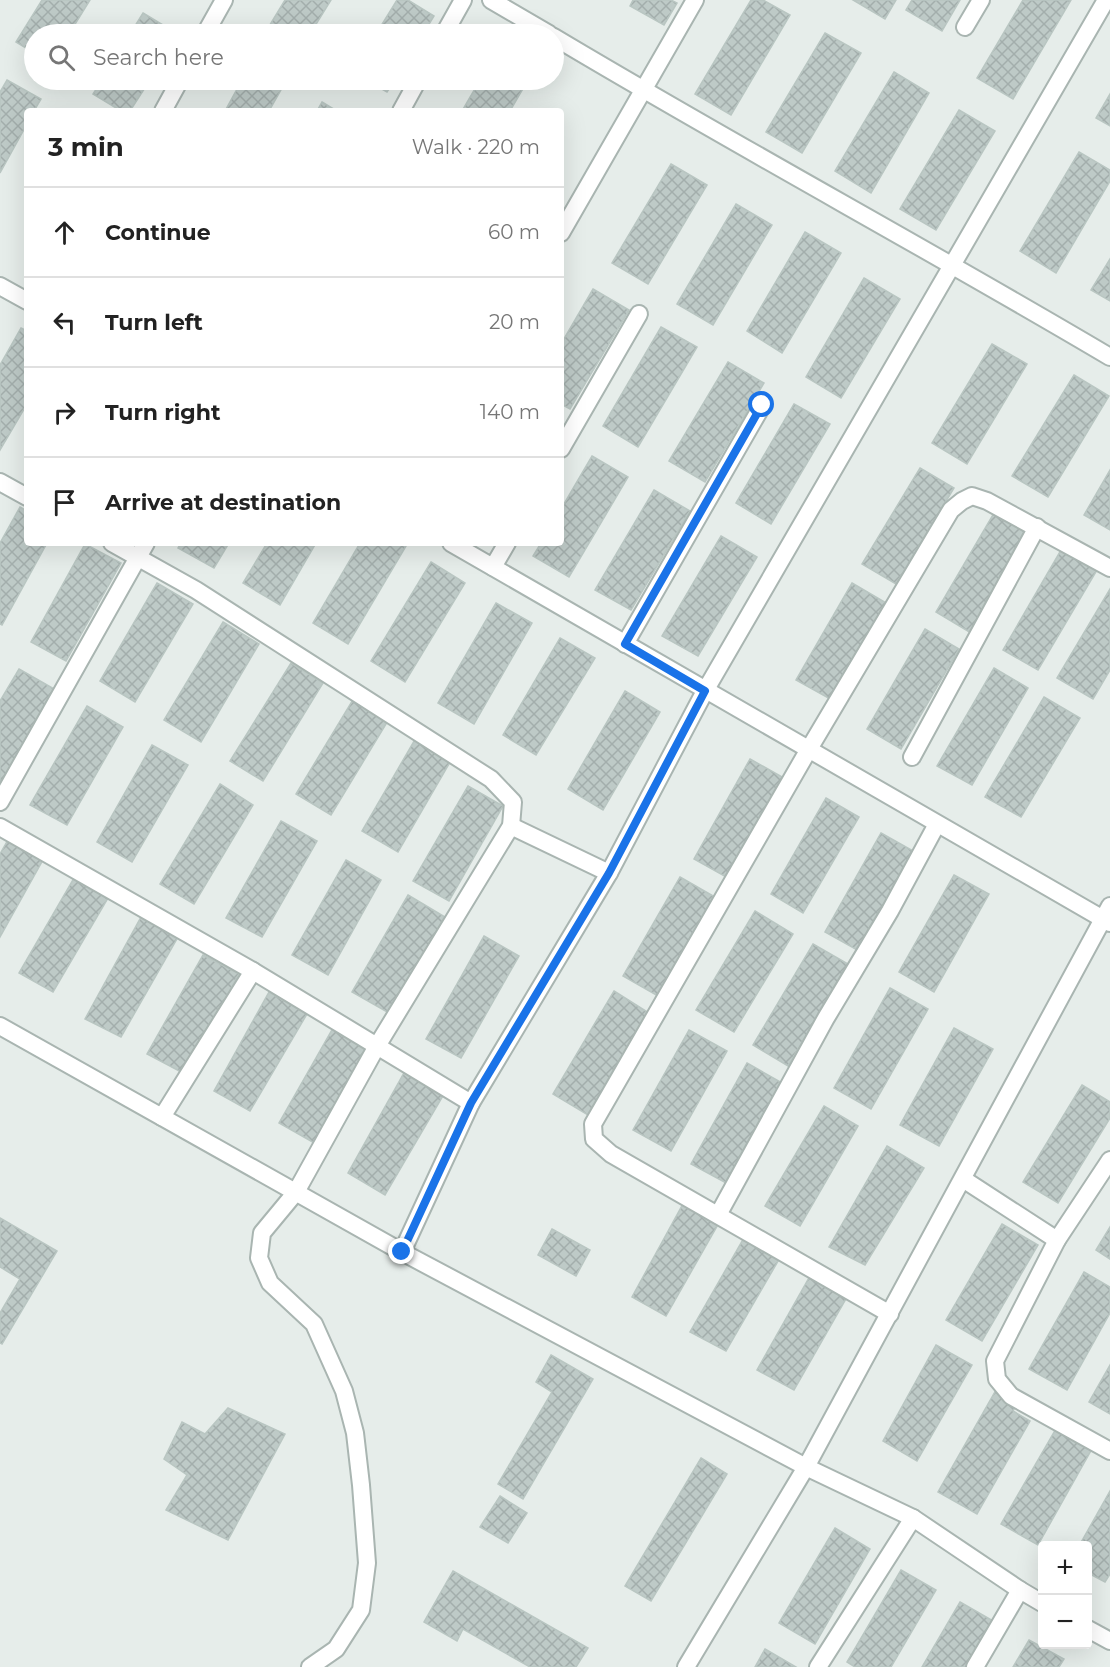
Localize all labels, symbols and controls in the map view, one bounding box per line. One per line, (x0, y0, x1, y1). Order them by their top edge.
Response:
search box (24, 24, 564, 90)
icon: search (45, 41, 78, 74)
text: Search here (93, 44, 224, 71)
text: 3 min (48, 131, 124, 163)
text: Walk · 220 m (412, 135, 540, 159)
icon: ahead (48, 216, 81, 249)
text: Continue (105, 219, 211, 246)
text: 60 m (488, 220, 540, 244)
icon: left (48, 306, 81, 339)
text: Turn left (105, 309, 203, 336)
text: 20 m (489, 310, 540, 334)
route start (748, 391, 774, 417)
icon: right (48, 396, 81, 429)
text: Turn right (105, 399, 220, 426)
text: 140 m (480, 400, 540, 424)
icon: arrive (48, 486, 81, 519)
text: Arrive at destination (105, 489, 341, 516)
route end (388, 1238, 414, 1264)
map controls (1038, 1541, 1092, 1649)
button: + (1038, 1541, 1092, 1595)
button: − (1038, 1595, 1092, 1649)

